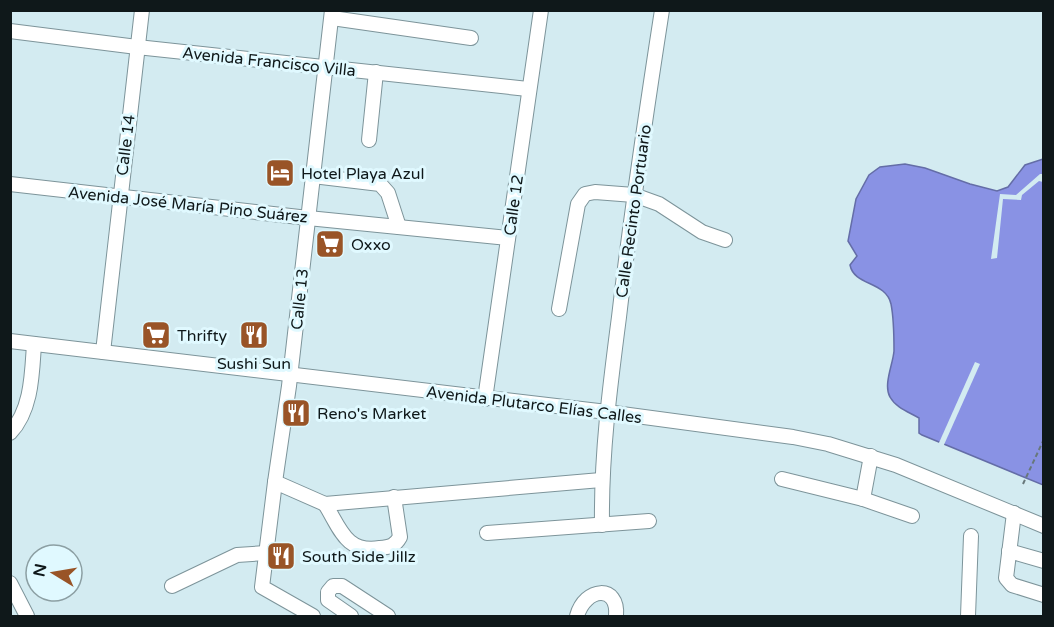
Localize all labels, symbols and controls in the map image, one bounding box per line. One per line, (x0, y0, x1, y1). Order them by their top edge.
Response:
street label: Avenida Francisco Villa (181, 43, 357, 81)
street label: Calle 14 (112, 113, 140, 177)
street label: Calle Recinto Portuario (612, 123, 656, 299)
hotel icon: Hotel Playa Azul (264, 157, 296, 189)
place label: Hotel Playa Azul (301, 164, 425, 184)
street label: Calle 12 (500, 173, 528, 237)
street label: Avenida José María Pino Suárez (67, 182, 309, 228)
supermarket icon: Oxxo (314, 228, 346, 260)
place label: Oxxo (351, 235, 391, 255)
street label: Calle 13 (287, 268, 313, 331)
supermarket icon: Thrifty (140, 319, 172, 351)
restaurant icon: Sushi Sun (238, 319, 270, 351)
place label: Thrifty (177, 326, 227, 346)
place label: Sushi Sun (217, 354, 291, 374)
street label: Avenida Plutarco Elías Calles (425, 382, 643, 428)
restaurant icon: Reno's Market (280, 397, 312, 429)
place label: Reno's Market (317, 404, 426, 424)
restaurant icon: South Side Jillz (265, 540, 297, 572)
north arrow (24, 543, 84, 603)
place label: South Side Jillz (302, 547, 416, 567)
text: N (29, 562, 51, 579)

